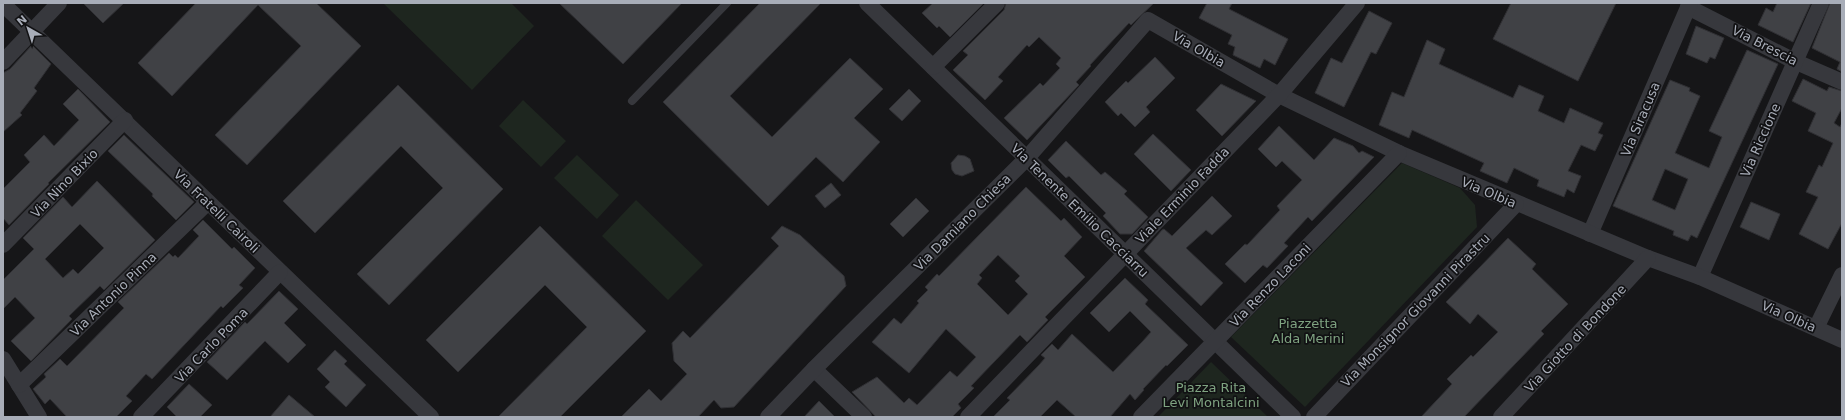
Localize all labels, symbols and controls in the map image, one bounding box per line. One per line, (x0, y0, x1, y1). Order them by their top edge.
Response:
north arrow (8, 8, 48, 48)
text: N (14, 13, 30, 29)
street label: Via Brescia (1729, 22, 1800, 68)
street label: Via Olbia (1170, 28, 1228, 70)
street label: Via Siracusa (1618, 80, 1663, 159)
street label: Via Riccione (1738, 101, 1783, 179)
street label: Via Tenente Emilio Cacciarru (1008, 141, 1151, 280)
street label: Viale Erminio Fadda (1132, 144, 1232, 247)
street label: Via Nino Bixio (28, 146, 101, 221)
street label: Via Fratelli Cairoli (171, 167, 263, 256)
street label: Via Damiano Chiesa (911, 171, 1014, 274)
street label: Via Olbia (1459, 174, 1518, 211)
street label: Via Monsignor Giovanni Pirastru (1338, 231, 1493, 390)
street label: Via Renzo Laconi (1227, 241, 1314, 330)
street label: Via Antonio Pinna (67, 249, 160, 339)
street label: Via Giotto di Bondone (1522, 281, 1629, 395)
street label: Via Olbia (1759, 298, 1818, 335)
street label: Via Carlo Poma (172, 305, 251, 386)
park label: Piazzetta Alda Merini (1272, 316, 1344, 346)
park label: Piazza Rita Levi Montalcini (1162, 380, 1260, 410)

